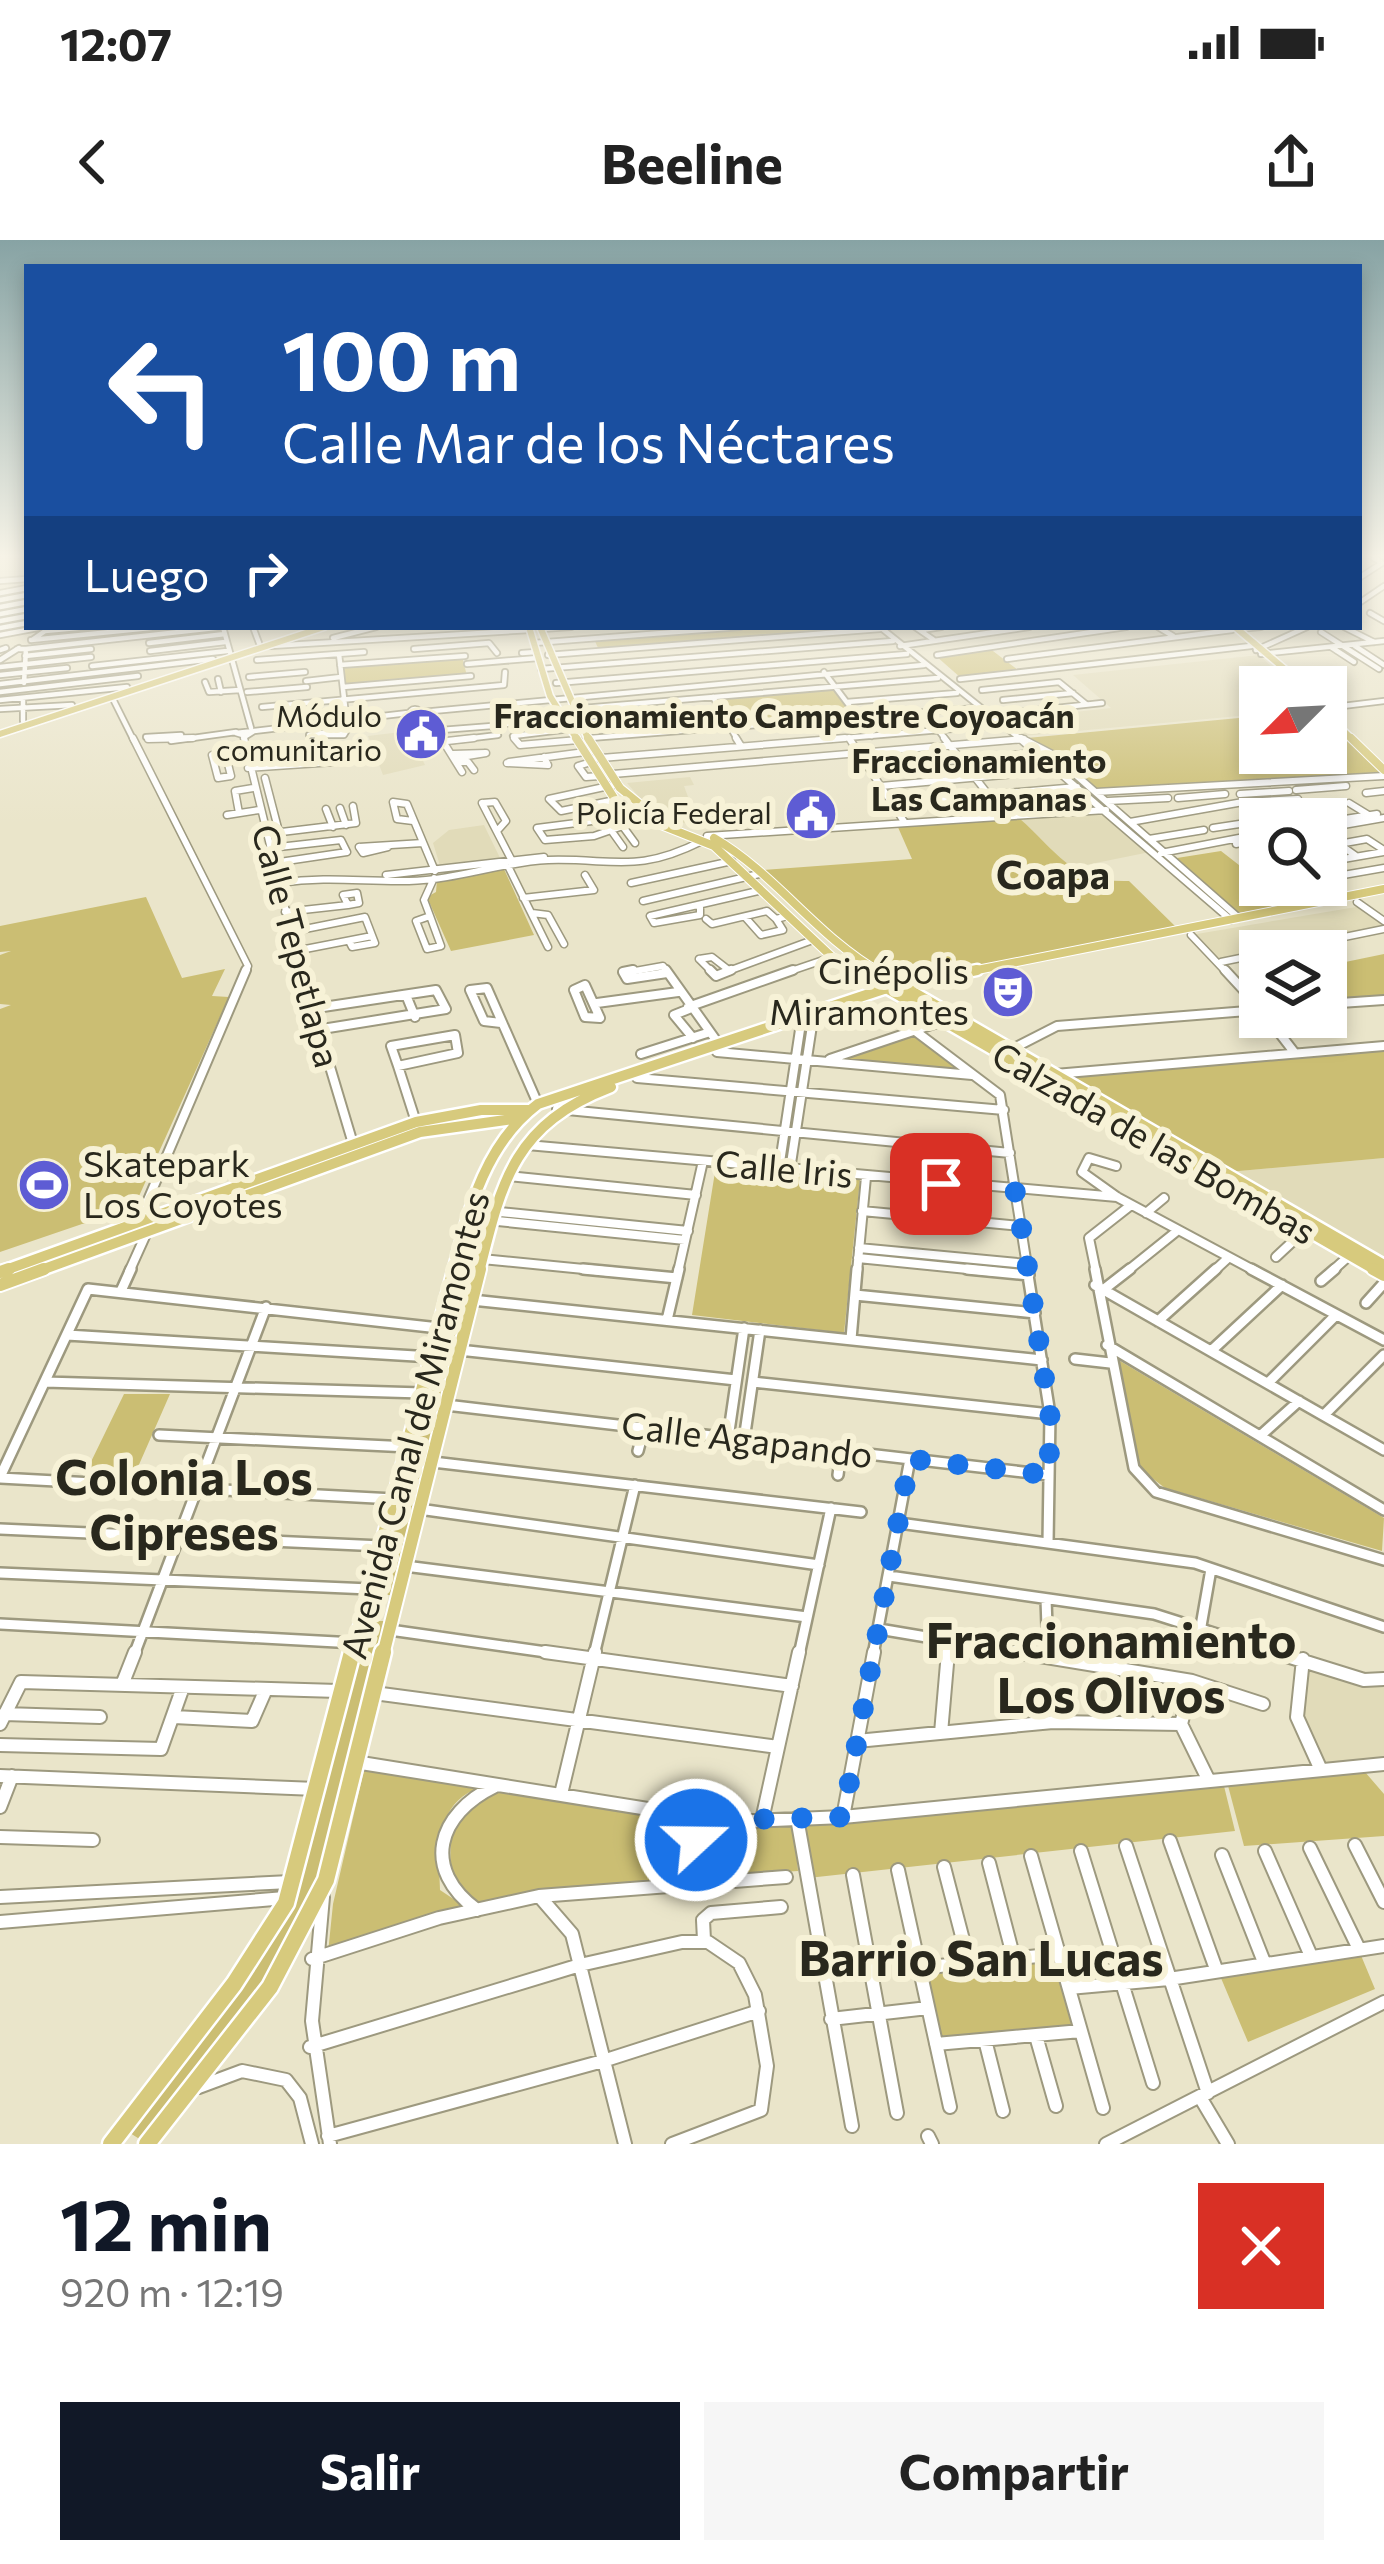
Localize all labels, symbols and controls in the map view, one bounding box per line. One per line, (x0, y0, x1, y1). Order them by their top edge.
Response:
text: 12:07 (60, 15, 172, 70)
icon: back (60, 129, 126, 195)
text: Beeline (601, 129, 783, 195)
icon: share (1258, 129, 1324, 195)
text: 100 m (282, 306, 521, 408)
icon: left (84, 312, 240, 468)
text: Calle Mar de los Néctares (282, 408, 895, 474)
icon: right (233, 540, 299, 606)
text: Luego (84, 546, 209, 601)
north arrow (1239, 666, 1347, 774)
map controls (1239, 666, 1347, 1038)
district label: Fraccionamiento Campestre Coyoacán (493, 694, 1075, 735)
place label: Módulo comunitario (216, 696, 382, 767)
public building icon: Módulo comunitario (393, 706, 449, 762)
district label: Fraccionamiento Las Campanas (852, 739, 1106, 818)
public building icon: Policía Federal (783, 786, 839, 842)
place label: Policía Federal (576, 793, 772, 830)
button: search (1239, 798, 1347, 906)
street label: Calle Tepetlapa (244, 819, 352, 1072)
district label: Coapa (996, 849, 1110, 897)
button: layers (1239, 930, 1347, 1038)
place label: Cinépolis Miramontes (769, 947, 969, 1032)
theatre icon: Cinépolis Miramontes (980, 964, 1036, 1020)
street label: Calzada de las Bombas (985, 1031, 1325, 1252)
pin (890, 1133, 992, 1235)
street label: Calle Iris (714, 1139, 855, 1195)
place label: Skatepark Los Coyotes (83, 1140, 283, 1225)
icon: arrive (908, 1151, 974, 1217)
sports icon: Skatepark Los Coyotes (16, 1157, 72, 1213)
street label: Avenida Canal de Miramontes (329, 1186, 497, 1663)
street label: Calle Agapando (619, 1401, 875, 1475)
district label: Colonia Los Cipreses (55, 1446, 313, 1560)
district label: Fraccionamiento Los Olivos (926, 1609, 1296, 1723)
position arrow (633, 1777, 759, 1903)
district label: Barrio San Lucas (798, 1927, 1164, 1986)
text: 12 min (60, 2178, 272, 2266)
button: close (1198, 2183, 1324, 2309)
text: 920 m · 12:19 (60, 2267, 284, 2315)
button: Salir (60, 2402, 680, 2540)
button: Compartir (704, 2402, 1324, 2540)

